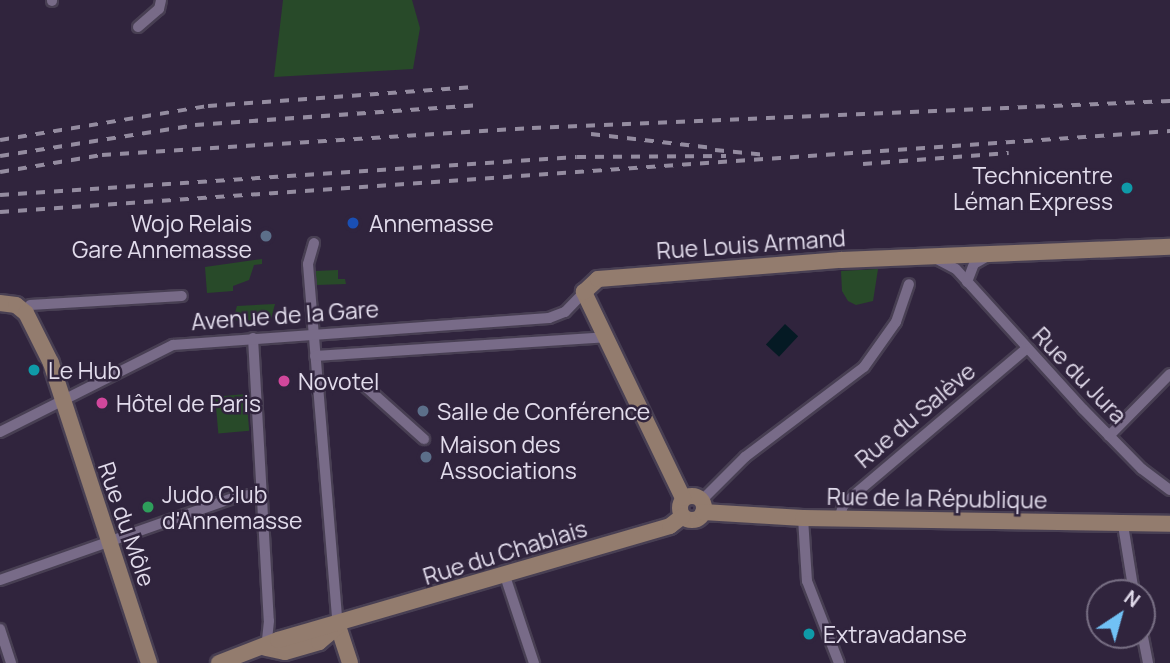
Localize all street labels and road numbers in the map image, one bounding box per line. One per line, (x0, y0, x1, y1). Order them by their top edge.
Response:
street label: Rue Louis Armand (655, 224, 847, 264)
street label: Avenue de la Gare (190, 295, 380, 335)
street label: Rue du Jura (1027, 321, 1133, 429)
street label: Rue du Salève (849, 357, 981, 473)
street label: Rue du Môle (93, 458, 161, 590)
street label: Rue de la République (826, 482, 1048, 514)
street label: Rue du Chablais (420, 514, 590, 590)

